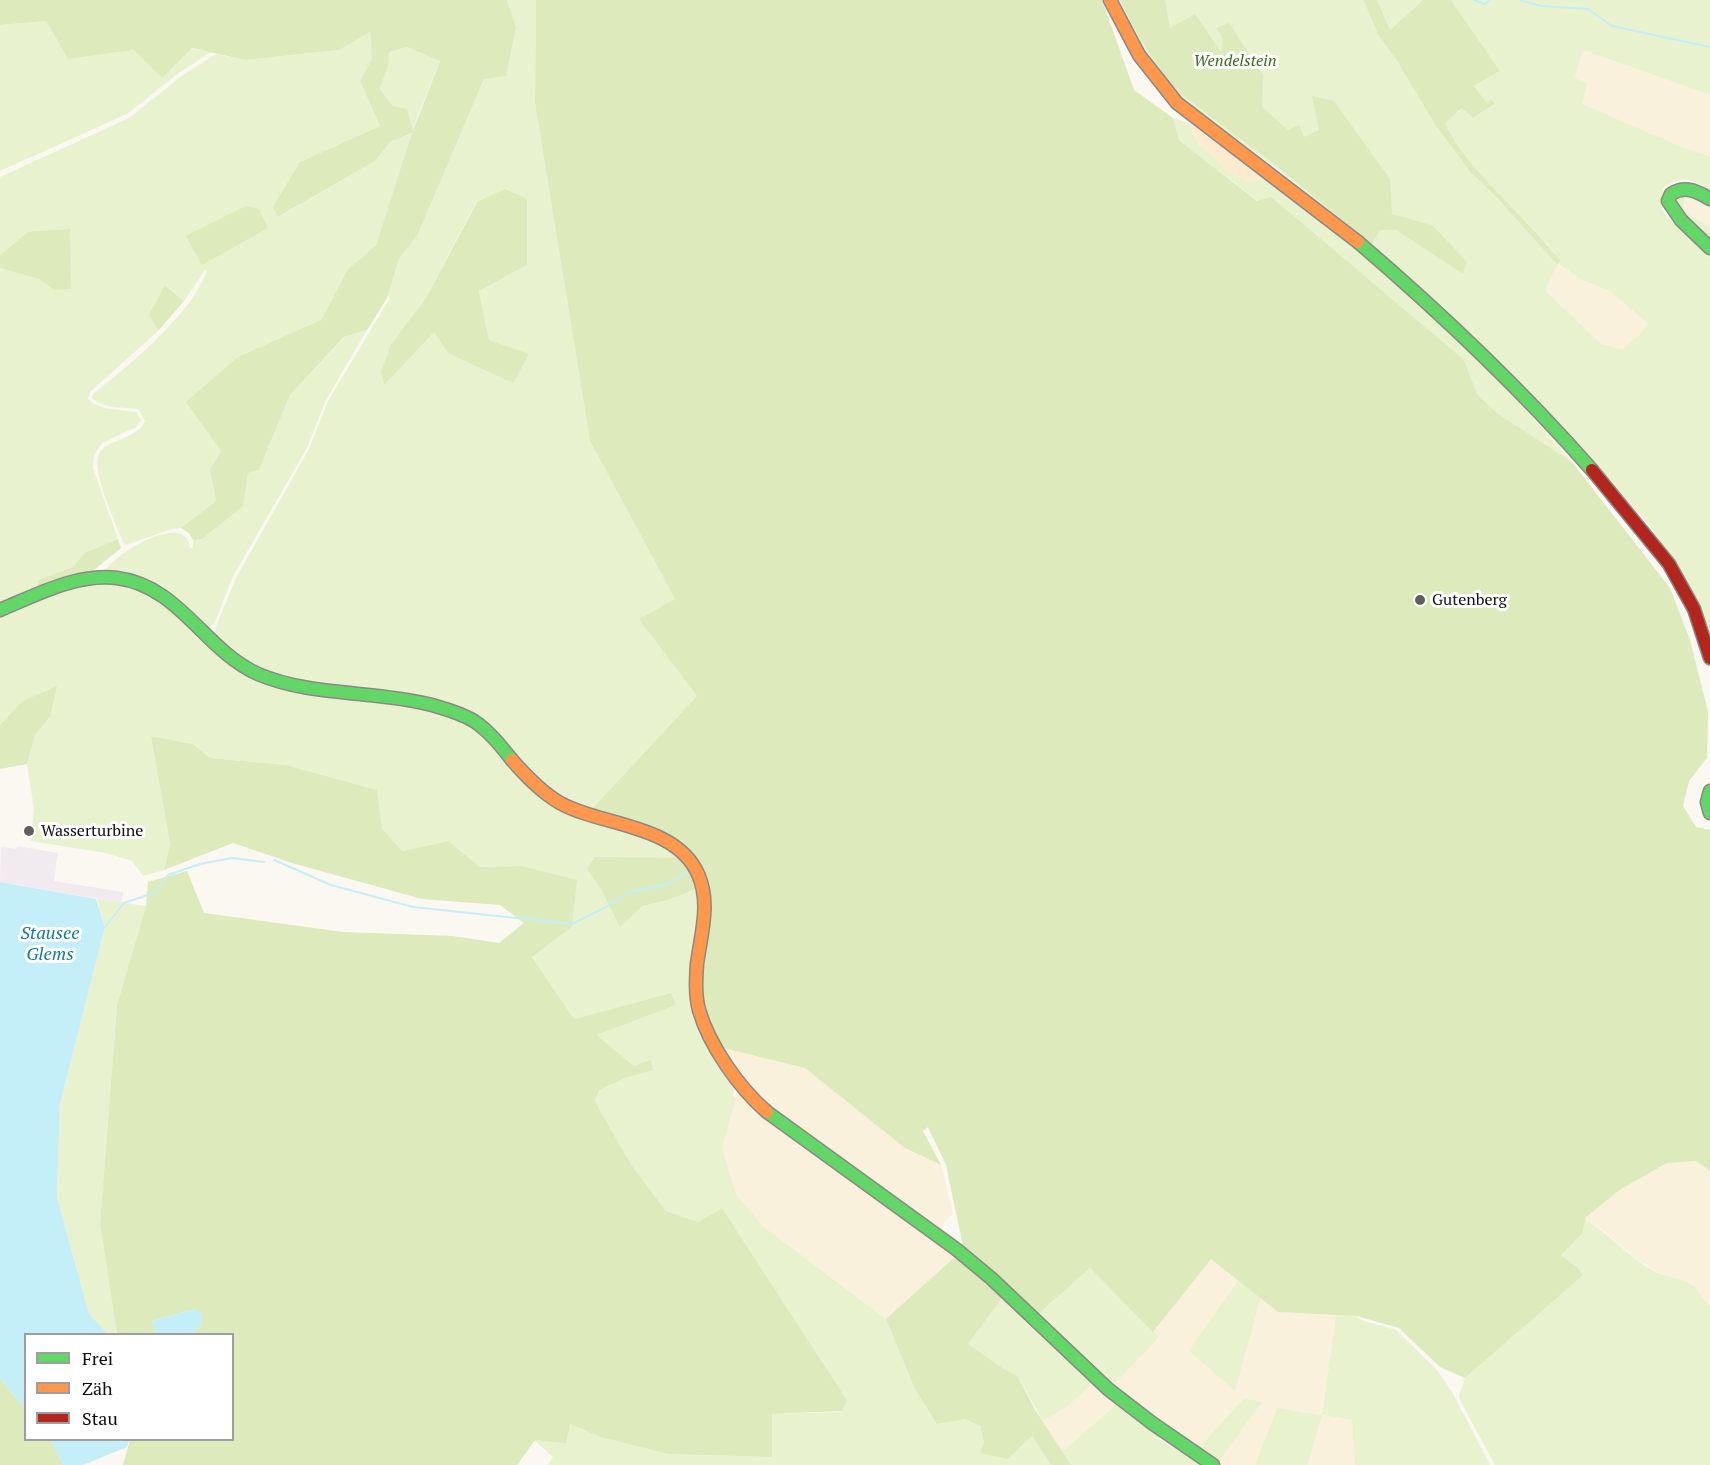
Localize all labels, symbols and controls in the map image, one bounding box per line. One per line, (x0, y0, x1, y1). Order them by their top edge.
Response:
park label: Wendelstein (1193, 51, 1277, 71)
place label: Gutenberg (1432, 590, 1507, 610)
marker: Gutenberg (1413, 593, 1427, 607)
place label: Wasserturbine (41, 821, 143, 841)
marker: Wasserturbine (22, 824, 36, 838)
water label: Stausee Glems (21, 923, 79, 966)
legend (24, 1333, 234, 1441)
text: Frei (82, 1346, 113, 1370)
text: Zäh (82, 1376, 113, 1400)
text: Stau (82, 1406, 118, 1430)

